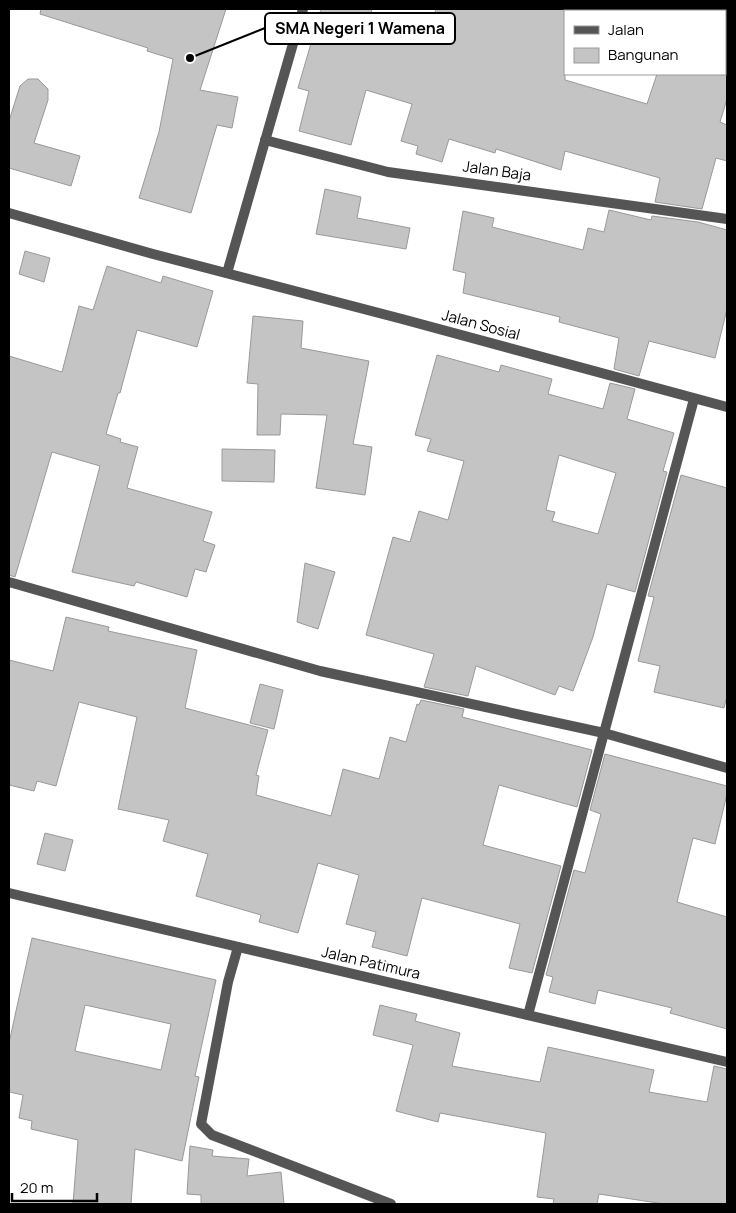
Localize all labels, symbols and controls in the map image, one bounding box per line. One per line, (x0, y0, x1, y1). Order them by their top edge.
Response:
legend (564, 10, 726, 75)
callout: SMA Negeri 1 Wamena (265, 13, 455, 44)
text: SMA Negeri 1 Wamena (275, 17, 445, 39)
text: Jalan (608, 19, 644, 40)
text: Bangunan (608, 44, 678, 65)
street label: Jalan Baja (462, 155, 533, 186)
street label: Jalan Sosial (440, 304, 523, 345)
street label: Jalan Patimura (320, 941, 423, 984)
scale bar (12, 1170, 98, 1202)
text: 20 m (20, 1177, 53, 1198)

